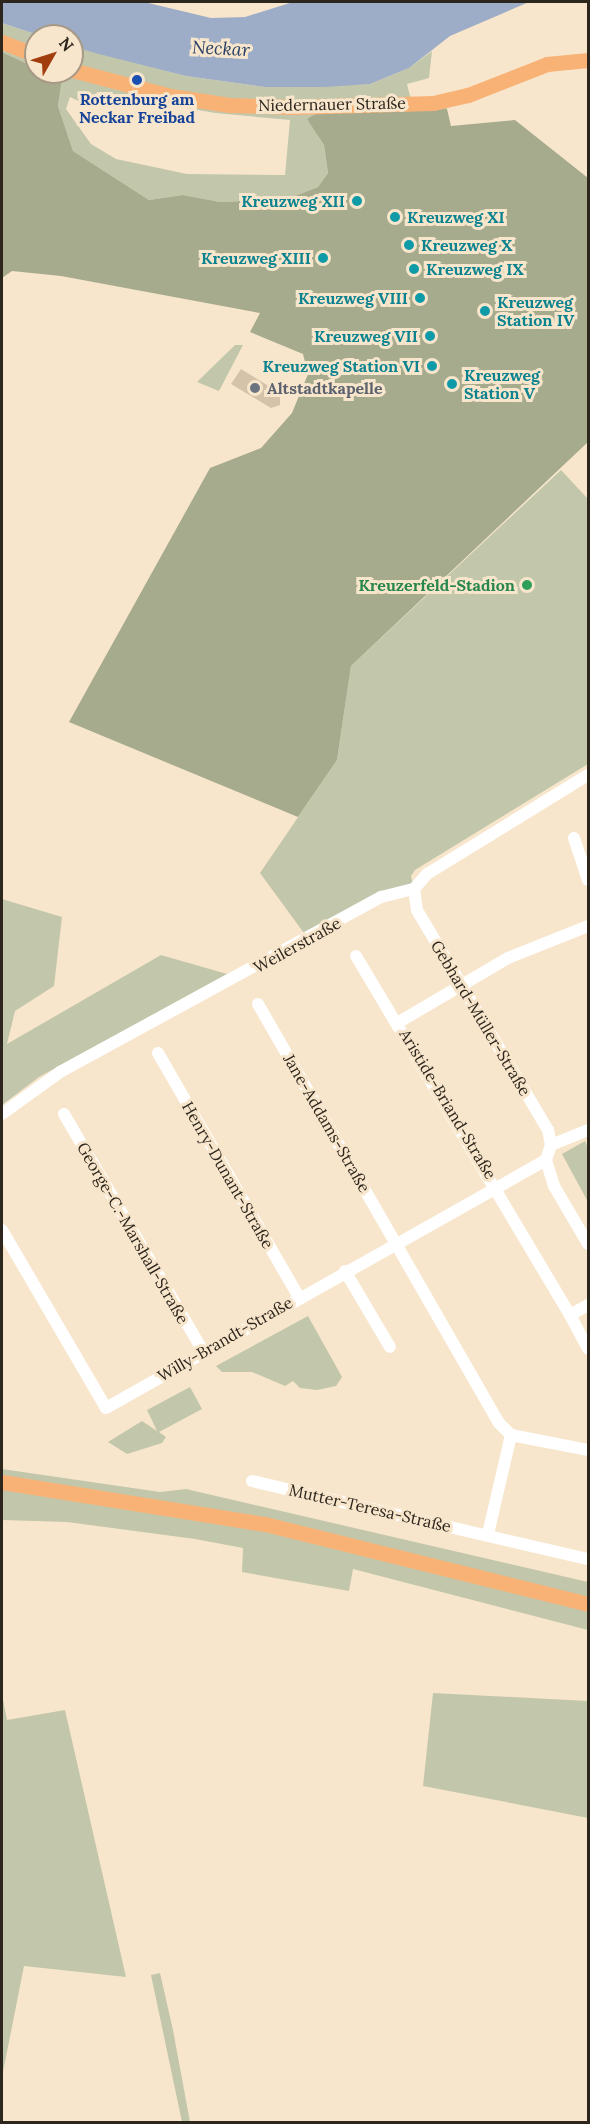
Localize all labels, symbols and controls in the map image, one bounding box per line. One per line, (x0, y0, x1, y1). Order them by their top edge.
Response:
north arrow (24, 24, 84, 84)
text: N (55, 33, 78, 55)
water label: Neckar (192, 37, 250, 61)
marker: Rottenburg am Neckar Freibad (130, 73, 144, 87)
place label: Rottenburg am Neckar Freibad (79, 89, 195, 127)
street label: Niedernauer Straße (258, 93, 406, 115)
place label: Kreuzweg XII (241, 191, 345, 211)
marker: Kreuzweg XII (350, 194, 364, 208)
place label: Kreuzweg XI (407, 207, 505, 227)
marker: Kreuzweg XI (388, 210, 402, 224)
place label: Kreuzweg X (421, 235, 512, 255)
marker: Kreuzweg X (402, 238, 416, 252)
place label: Kreuzweg XIII (201, 248, 311, 268)
marker: Kreuzweg XIII (316, 251, 330, 265)
place label: Kreuzweg IX (426, 259, 524, 279)
marker: Kreuzweg IX (407, 262, 421, 276)
place label: Kreuzweg VIII (298, 288, 408, 308)
marker: Kreuzweg VIII (413, 291, 427, 305)
place label: Kreuzweg Station IV (497, 292, 574, 330)
marker: Kreuzweg Station IV (478, 304, 492, 318)
place label: Kreuzweg VII (314, 326, 418, 346)
marker: Kreuzweg VII (423, 329, 437, 343)
place label: Kreuzweg Station VI (263, 356, 420, 376)
marker: Kreuzweg Station VI (425, 359, 439, 373)
place label: Kreuzweg Station V (464, 365, 540, 403)
marker: Kreuzweg Station V (445, 377, 459, 391)
place label: Altstadtkapelle (267, 378, 383, 398)
marker: Altstadtkapelle (248, 381, 262, 395)
place label: Kreuzerfeld-Stadion (358, 575, 515, 595)
marker: Kreuzerfeld-Stadion (520, 578, 534, 592)
street label: Weilerstraße (250, 913, 344, 977)
street label: Gebhard-Müller-Straße (427, 937, 535, 1099)
street label: Aristide-Briand-Straße (396, 1026, 500, 1182)
street label: Jane-Addams-Straße (280, 1050, 374, 1196)
street label: Henry-Dunant-Straße (178, 1098, 278, 1252)
street label: George-C.-Marshall-Straße (73, 1139, 193, 1327)
street label: Willy-Brandt-Straße (154, 1293, 296, 1385)
street label: Mutter-Teresa-Straße (287, 1480, 453, 1536)

